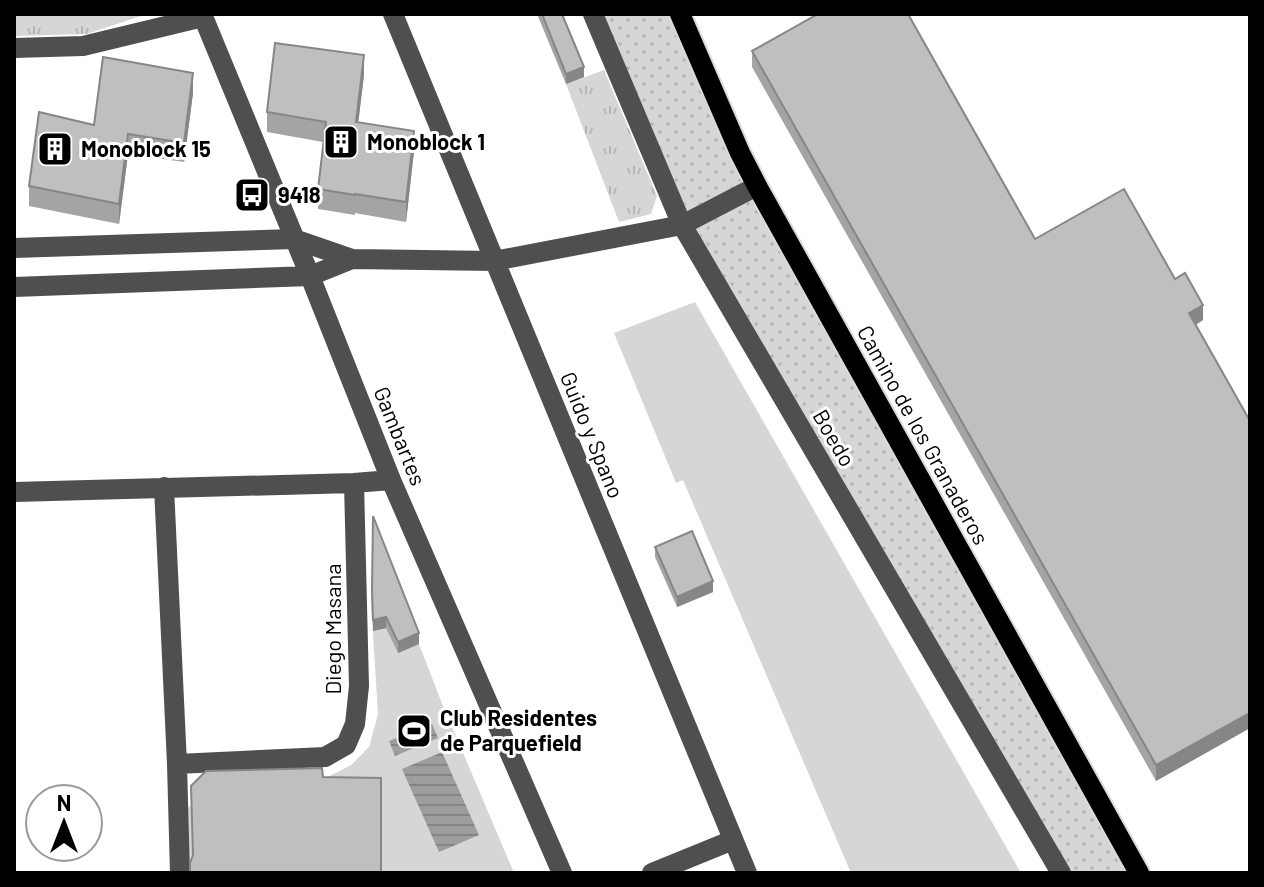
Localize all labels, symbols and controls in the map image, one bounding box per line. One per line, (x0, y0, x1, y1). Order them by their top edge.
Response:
building icon: Monoblock 1 (322, 123, 360, 161)
place label: Monoblock 1 (367, 128, 485, 154)
building icon: Monoblock 15 (36, 130, 74, 168)
place label: Monoblock 15 (81, 135, 211, 161)
bus stop icon: 9418 (233, 176, 271, 214)
place label: 9418 (278, 181, 321, 207)
street label: Camino de los Granaderos (853, 320, 995, 549)
street label: Guido y Spano (556, 368, 630, 502)
street label: Gambartes (369, 382, 432, 489)
street label: Boedo (808, 404, 862, 471)
street label: Diego Masana (319, 564, 345, 695)
place label: Club Residentes de Parquefield (440, 704, 597, 755)
sports icon: Club Residentes de Parquefield (395, 712, 433, 750)
north arrow (24, 783, 104, 863)
text: N (57, 789, 71, 815)

